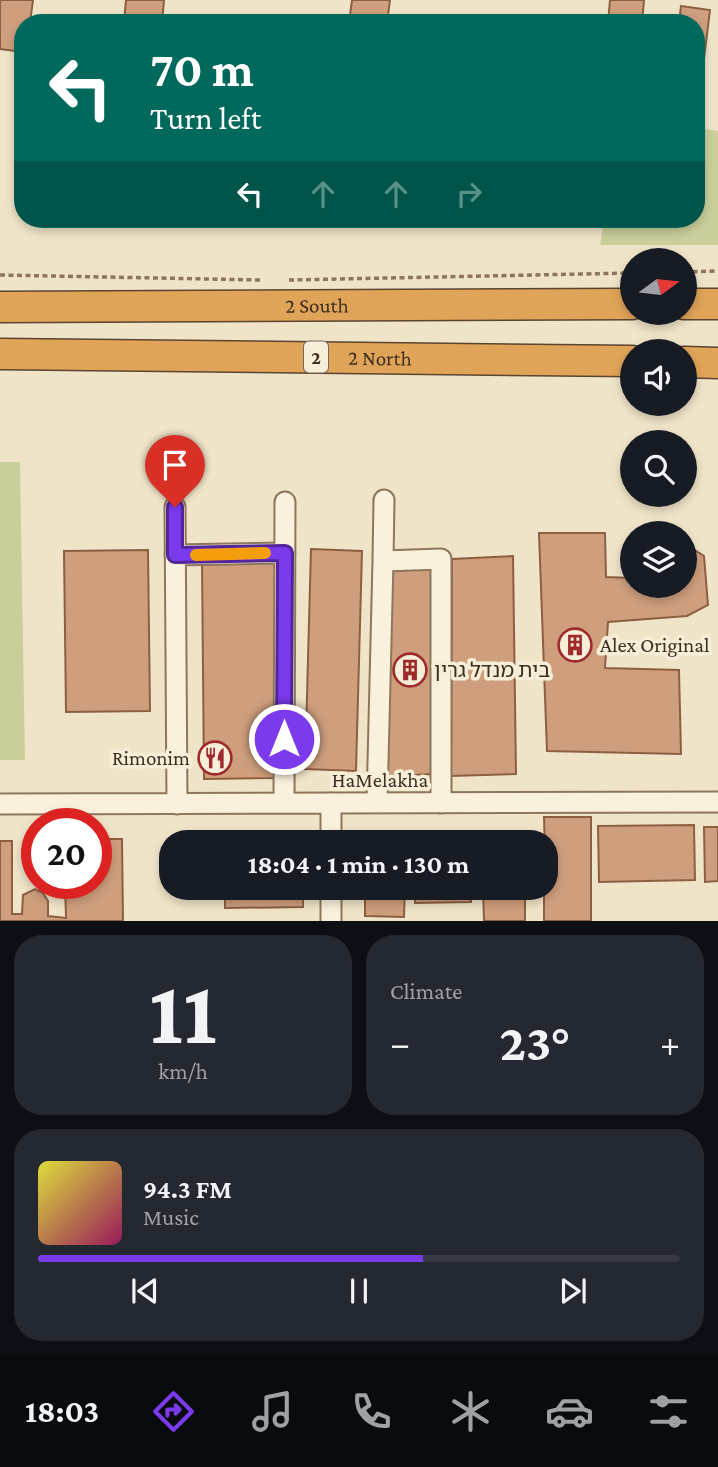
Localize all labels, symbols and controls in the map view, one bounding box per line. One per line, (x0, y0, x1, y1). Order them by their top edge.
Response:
icon: left (35, 42, 126, 133)
text: 70 m (150, 42, 254, 97)
text: Turn left (150, 100, 261, 136)
icon: left (231, 175, 269, 213)
icon: ahead (304, 175, 342, 213)
icon: ahead (377, 175, 415, 213)
icon: right (450, 175, 488, 213)
north arrow (620, 248, 696, 326)
map controls (620, 248, 697, 598)
street label: 2 South (285, 293, 349, 318)
button: sound (620, 339, 697, 416)
road number: 2 (304, 342, 328, 372)
street label: 2 North (348, 346, 412, 371)
button: search (620, 430, 697, 507)
pin (145, 435, 205, 507)
icon: arrive (156, 446, 194, 484)
button: layers (620, 521, 697, 598)
building icon: Alex Original (556, 626, 594, 664)
place label: Alex Original (600, 633, 709, 657)
building icon: בית מנדל גרין (391, 651, 429, 689)
place label: בית מנדל גרין (434, 658, 550, 682)
position arrow (247, 702, 321, 776)
restaurant icon: Rimonim (196, 739, 234, 777)
place label: Rimonim (112, 746, 190, 770)
street label: HaMelakha (332, 768, 428, 792)
speed limit sign: 20 (21, 808, 112, 899)
text: 18:04 · 1 min · 130 m (248, 850, 469, 879)
text: 11 (149, 961, 217, 1063)
text: Climate (390, 978, 462, 1004)
text: 23° (499, 1013, 571, 1071)
text: − (390, 1022, 410, 1064)
text: + (660, 1022, 680, 1064)
text: km/h (158, 1058, 208, 1084)
text: 94.3 FM (143, 1175, 232, 1204)
text: Music (143, 1204, 199, 1230)
icon: previous (126, 1272, 164, 1310)
icon: pause (340, 1272, 378, 1310)
icon: next (554, 1272, 592, 1310)
icon: directions (149, 1387, 198, 1436)
icon: music (248, 1387, 297, 1436)
icon: phone (347, 1387, 396, 1436)
icon: climate (446, 1387, 495, 1436)
icon: car (545, 1387, 594, 1436)
icon: filters (644, 1387, 693, 1436)
text: 18:03 (25, 1393, 99, 1429)

